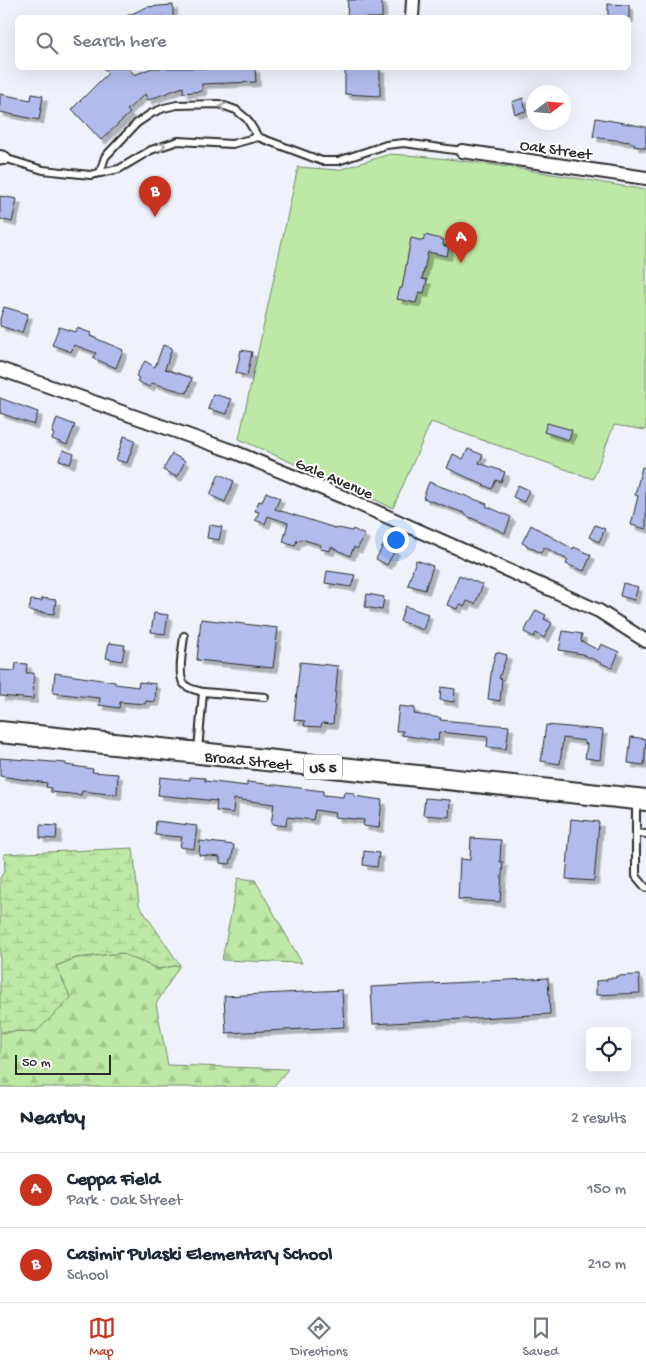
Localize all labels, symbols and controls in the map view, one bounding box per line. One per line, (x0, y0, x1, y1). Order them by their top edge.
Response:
search box (15, 15, 631, 70)
icon: search (33, 29, 61, 57)
text: Search here (73, 31, 167, 54)
north arrow (526, 85, 571, 130)
one-way arrow (219, 102, 228, 112)
street label: Oak Street (518, 137, 594, 166)
one-way arrow (157, 142, 166, 152)
pin: B (139, 176, 171, 217)
pin: A (445, 222, 477, 263)
street label: Gale Avenue (292, 455, 376, 505)
your location (383, 527, 409, 553)
street label: Broad Street (202, 748, 293, 777)
road number: US 5 (304, 754, 342, 780)
map controls (586, 1027, 631, 1072)
button: locate (586, 1027, 631, 1072)
scale bar (15, 1052, 111, 1075)
text: 50 m (22, 1055, 51, 1072)
text: Nearby (20, 1107, 85, 1132)
text: 2 results (571, 1110, 626, 1129)
text: Ceppa Field (67, 1169, 160, 1192)
text: A (31, 1181, 41, 1200)
text: 150 m (587, 1181, 626, 1200)
text: Park · Oak Street (67, 1192, 182, 1211)
text: Casimir Pulaski Elementary School (67, 1244, 332, 1267)
text: B (32, 1256, 40, 1275)
text: 210 m (587, 1256, 626, 1275)
text: School (67, 1267, 109, 1286)
tab: Map (88, 1314, 116, 1361)
tab: Directions (291, 1314, 348, 1361)
tab: Saved (523, 1314, 558, 1361)

